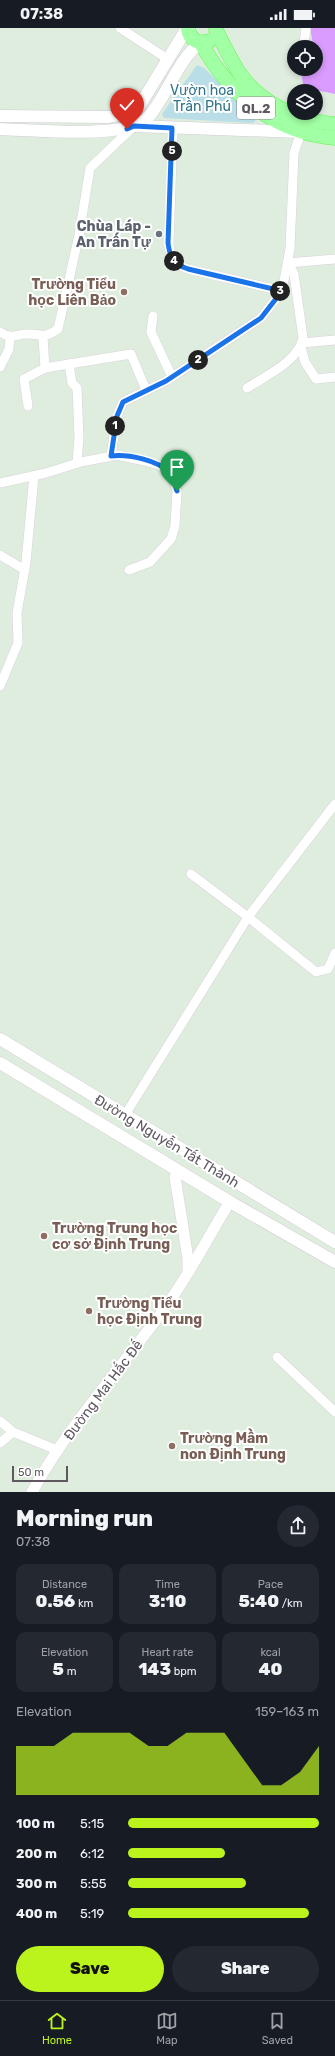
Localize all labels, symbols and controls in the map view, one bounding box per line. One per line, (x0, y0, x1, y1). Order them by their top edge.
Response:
text: 07:38 (20, 5, 63, 23)
map controls (287, 40, 323, 120)
button: locate (287, 40, 323, 76)
park label: Vườn hoa Trần Phú (170, 82, 234, 115)
button: layers (287, 84, 323, 120)
pin (110, 88, 144, 129)
icon: check (116, 94, 138, 116)
road number: QL.2 (237, 97, 275, 119)
pin: 5 (162, 141, 182, 161)
text: 5 (168, 144, 176, 157)
place label: Chùa Láp - An Trấn Tự (76, 218, 152, 251)
marker: Chùa Láp - An Trấn Tự (154, 229, 164, 239)
pin: 4 (164, 251, 184, 271)
text: 4 (170, 254, 178, 267)
place label: Trường Tiểu học Liên Bảo (28, 276, 116, 309)
pin: 3 (270, 281, 290, 301)
text: 3 (276, 284, 284, 297)
marker: Trường Tiểu học Liên Bảo (119, 287, 129, 297)
pin: 2 (188, 350, 208, 370)
text: 2 (194, 353, 202, 366)
pin: 1 (105, 416, 125, 436)
text: 1 (112, 419, 118, 432)
pin (160, 450, 194, 491)
icon: arrive (166, 456, 188, 478)
street label: Đường Nguyễn Tất Thành (91, 1091, 243, 1191)
place label: Trường Trung học cơ sở Định Trung (52, 1220, 177, 1253)
marker: Trường Trung học cơ sở Định Trung (39, 1231, 49, 1241)
place label: Trường Tiểu học Định Trung (97, 1295, 202, 1328)
marker: Trường Tiểu học Định Trung (84, 1306, 94, 1316)
street label: Đường Mai Hắc Đế (59, 1336, 147, 1444)
place label: Trường Mầm non Định Trung (180, 1428, 286, 1463)
marker: Trường Mầm non Định Trung (167, 1441, 177, 1451)
scale bar (12, 1464, 68, 1483)
text: 50 m (18, 1466, 44, 1479)
text: Morning run (16, 1505, 153, 1532)
button: share (277, 1505, 319, 1547)
text: 07:38 (16, 1534, 50, 1549)
text: Distance (42, 1578, 87, 1591)
text: Time (155, 1578, 180, 1591)
text: Pace (258, 1578, 283, 1591)
text: 0.56 (36, 1591, 75, 1611)
text: 3:10 (149, 1591, 186, 1611)
text: 5:40 (239, 1591, 279, 1611)
text: km (75, 1597, 93, 1610)
text: /km (279, 1597, 302, 1610)
text: Elevation (41, 1646, 88, 1659)
text: Heart rate (142, 1646, 193, 1659)
text: kcal (260, 1646, 281, 1659)
text: 5 (53, 1659, 64, 1679)
text: 143 (138, 1659, 171, 1679)
text: 40 (259, 1659, 282, 1679)
text: m (64, 1665, 76, 1678)
text: bpm (171, 1665, 197, 1678)
text: Elevation (16, 1704, 72, 1719)
text: 159–163 m (255, 1704, 319, 1719)
text: 100 m (16, 1816, 55, 1831)
text: 5:15 (80, 1816, 104, 1831)
text: 200 m (16, 1846, 57, 1861)
text: 6:12 (80, 1846, 104, 1861)
text: 300 m (16, 1876, 57, 1891)
text: 5:55 (80, 1876, 107, 1891)
text: 400 m (16, 1906, 57, 1921)
text: 5:19 (80, 1906, 104, 1921)
button: Save (16, 1946, 164, 1992)
button: Share (172, 1946, 319, 1992)
tab: Home (42, 2010, 72, 2047)
tab: Map (156, 2010, 178, 2047)
tab: Saved (262, 2010, 293, 2047)

